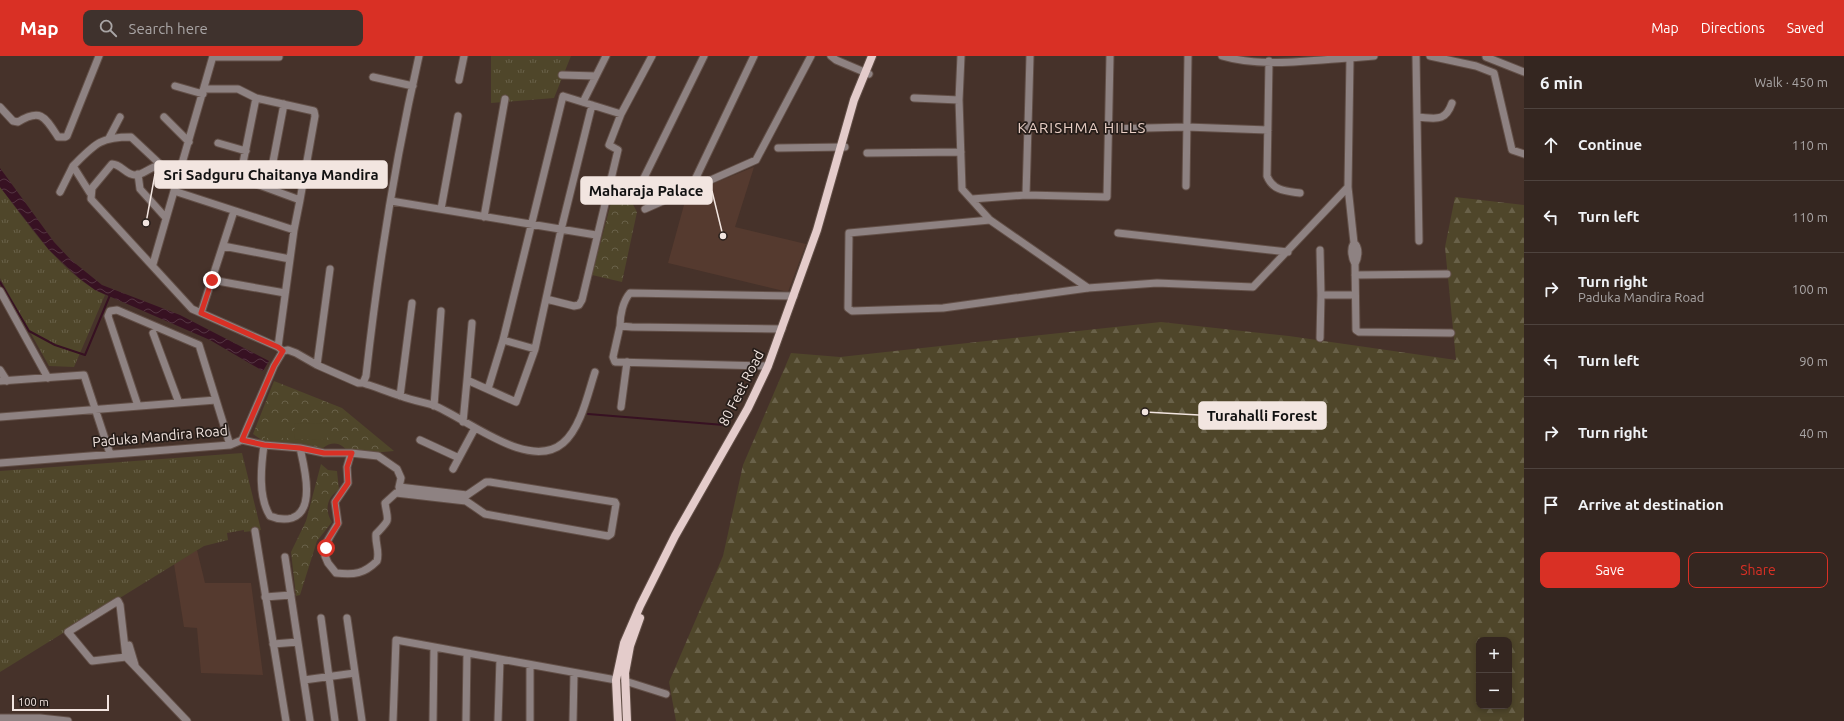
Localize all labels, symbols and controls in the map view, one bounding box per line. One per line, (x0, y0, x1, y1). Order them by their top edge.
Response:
search box (83, 10, 363, 46)
text: Map (20, 17, 59, 39)
icon: search (97, 17, 119, 39)
text: Search here (129, 20, 208, 37)
text: Map (1651, 20, 1679, 36)
text: Directions (1701, 20, 1765, 36)
text: Saved (1787, 20, 1824, 36)
text: 6 min (1540, 73, 1583, 92)
text: Walk · 450 m (1754, 75, 1828, 89)
district label: KARISHMA HILLS (1018, 119, 1146, 136)
icon: ahead (1540, 134, 1562, 156)
text: Continue (1578, 136, 1642, 153)
text: 110 m (1792, 138, 1828, 152)
callout: Sri Sadguru Chaitanya Mandira (155, 161, 387, 188)
text: Sri Sadguru Chaitanya Mandira (163, 166, 379, 183)
callout: Maharaja Palace (581, 177, 712, 204)
text: Maharaja Palace (589, 182, 703, 199)
icon: left (1540, 206, 1562, 228)
text: Turn left (1578, 208, 1639, 225)
text: 110 m (1792, 210, 1828, 224)
route end (203, 271, 221, 289)
text: Turn right (1578, 273, 1648, 290)
icon: right (1540, 278, 1562, 300)
text: 100 m (1792, 282, 1828, 296)
text: Paduka Mandira Road (1578, 290, 1704, 304)
street label: 80 Feet Road (715, 347, 767, 429)
icon: left (1540, 350, 1562, 372)
text: Turn left (1578, 352, 1639, 369)
text: 90 m (1799, 354, 1828, 368)
callout: Turahalli Forest (1199, 402, 1326, 429)
text: Turahalli Forest (1207, 407, 1318, 424)
street label: Paduka Mandira Road (92, 422, 228, 450)
icon: right (1540, 422, 1562, 444)
text: Turn right (1578, 424, 1648, 441)
text: 40 m (1799, 426, 1828, 440)
icon: arrive (1540, 494, 1562, 516)
text: Arrive at destination (1578, 496, 1724, 513)
route start (317, 539, 335, 557)
button: Save (1540, 552, 1680, 588)
button: Share (1688, 552, 1828, 588)
map controls (1476, 637, 1512, 709)
button: + (1476, 637, 1512, 673)
button: − (1476, 673, 1512, 709)
scale bar (12, 693, 109, 712)
text: 100 m (18, 696, 49, 708)

